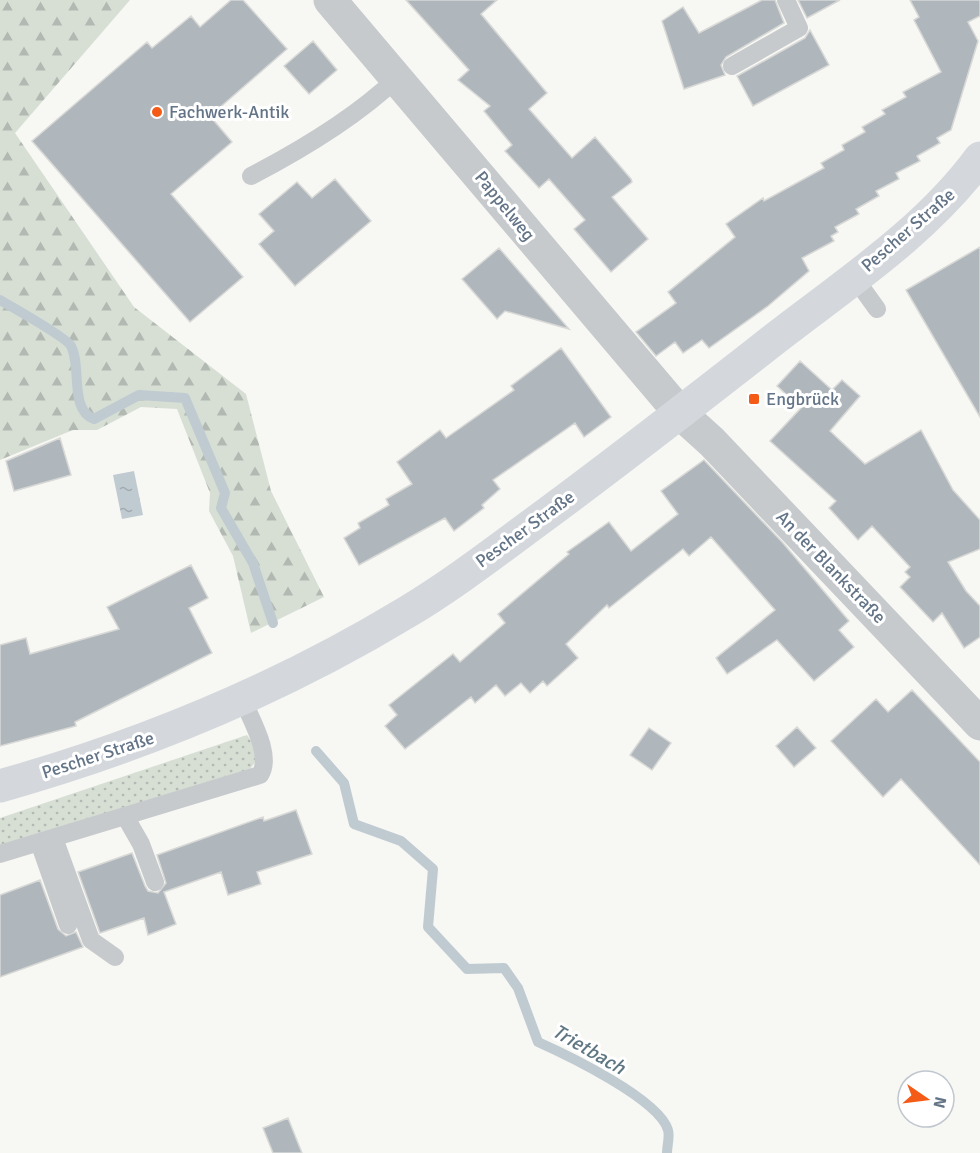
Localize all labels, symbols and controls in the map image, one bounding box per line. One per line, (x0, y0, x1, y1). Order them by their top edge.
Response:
place label: Fachwerk-Antik (169, 101, 289, 123)
marker: Fachwerk-Antik (150, 105, 164, 119)
street label: Pappelweg (470, 167, 540, 245)
street label: Pescher Straße (857, 183, 959, 277)
place label: Engbrück (766, 388, 839, 410)
marker: Engbrück (747, 392, 761, 406)
street label: Pescher Straße (471, 486, 579, 572)
street label: An der Blankstraße (772, 506, 890, 628)
street label: Pescher Straße (39, 727, 157, 783)
water label: Trietbach (548, 1019, 631, 1081)
north arrow (896, 1069, 956, 1129)
text: N (929, 1095, 951, 1110)

